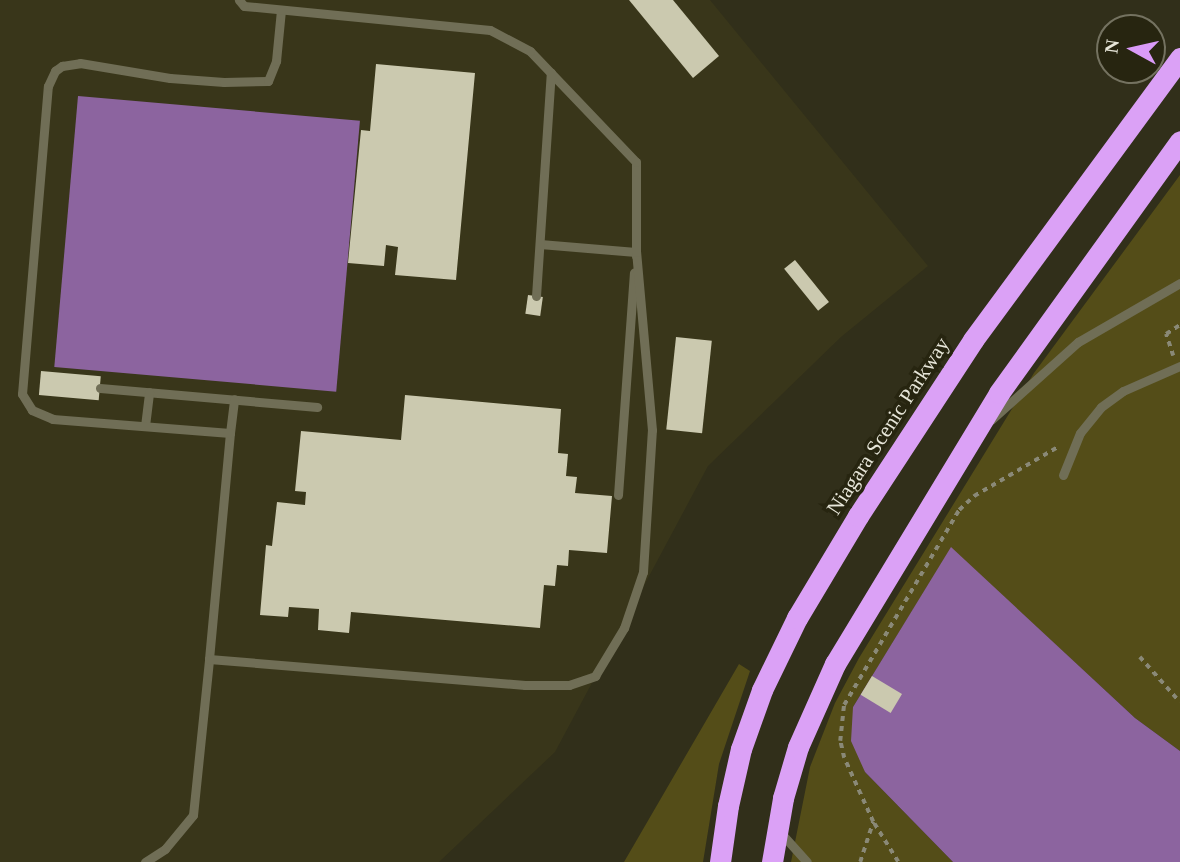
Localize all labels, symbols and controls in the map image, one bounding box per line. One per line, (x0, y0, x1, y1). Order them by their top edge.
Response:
north arrow (1096, 14, 1166, 84)
text: N (1100, 38, 1123, 55)
street label: Niagara Scenic Parkway (821, 333, 955, 519)

